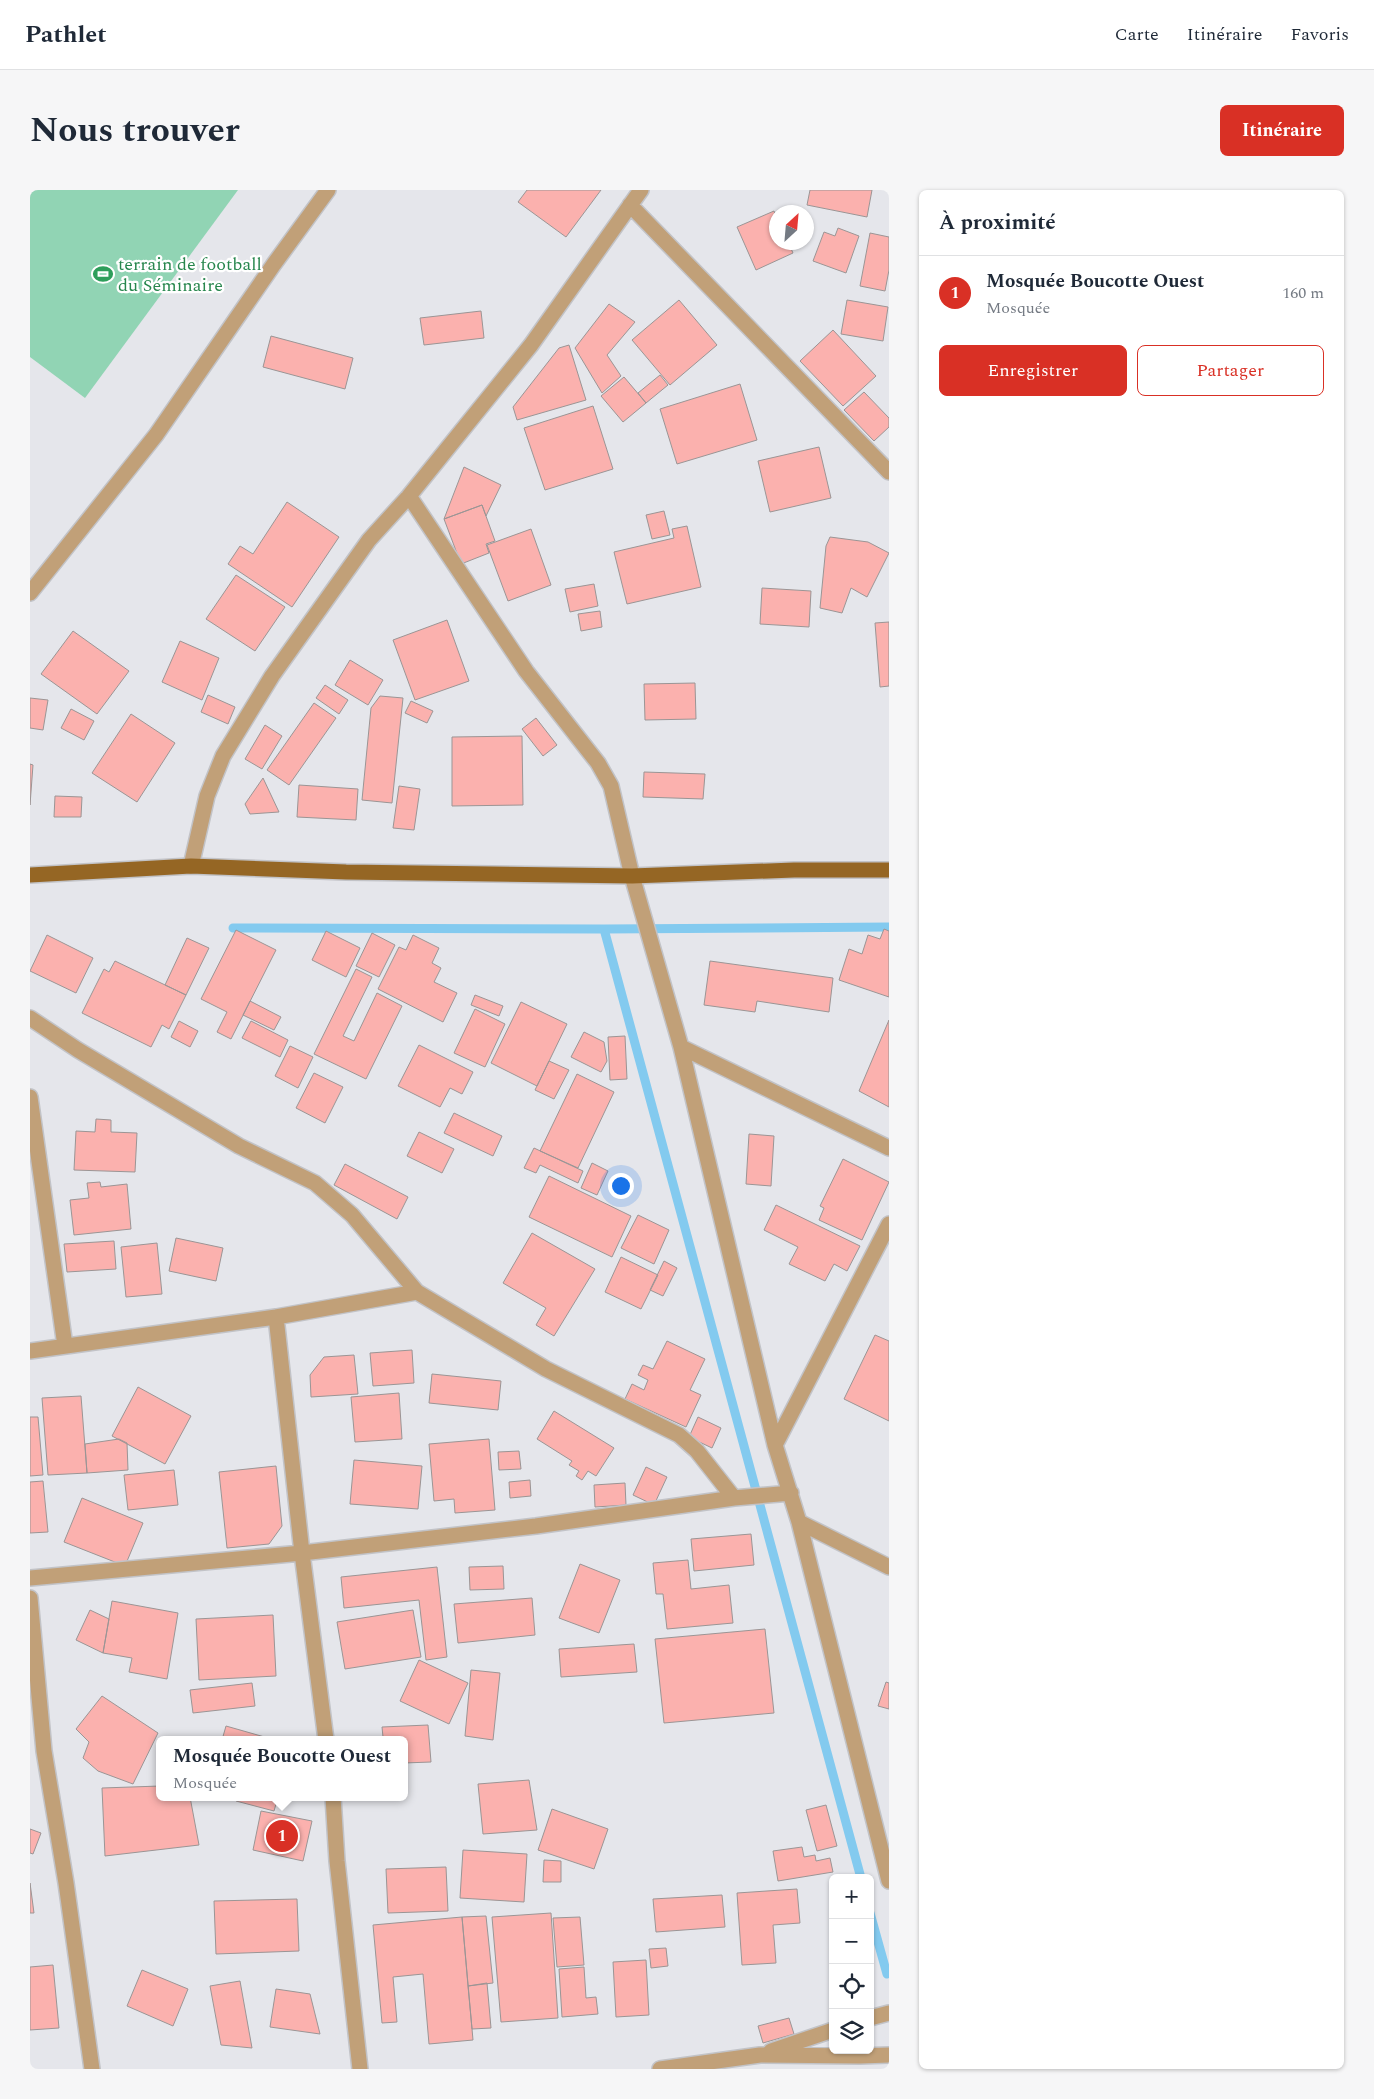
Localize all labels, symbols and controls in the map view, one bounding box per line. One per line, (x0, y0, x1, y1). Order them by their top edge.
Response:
text: Pathlet (25, 17, 107, 53)
text: Carte (1115, 21, 1159, 48)
text: Itinéraire (1187, 21, 1263, 48)
text: Favoris (1291, 21, 1349, 48)
text: Nous trouver (30, 104, 240, 157)
button: Itinéraire (1220, 105, 1344, 156)
north arrow (769, 205, 814, 250)
text: À proximité (939, 207, 1056, 239)
place label: terrain de football du Séminaire (118, 251, 262, 299)
sports icon: terrain de football du Séminaire (92, 263, 114, 285)
text: Mosquée Boucotte Ouest (986, 267, 1204, 296)
text: 1 (951, 281, 959, 305)
text: 160 m (1282, 281, 1324, 305)
text: Mosquée (986, 296, 1050, 320)
button: Enregistrer (939, 345, 1127, 396)
button: Partager (1137, 345, 1324, 396)
your location (608, 1173, 634, 1199)
popup (156, 1736, 408, 1801)
text: Mosquée Boucotte Ouest (173, 1742, 391, 1771)
text: Mosquée (173, 1771, 237, 1795)
pin: 1 (266, 1817, 298, 1855)
map controls (829, 1874, 874, 2054)
button: + (829, 1874, 874, 1919)
button: − (829, 1919, 874, 1964)
button: locate (829, 1964, 874, 2009)
button: layers (829, 2009, 874, 2054)

